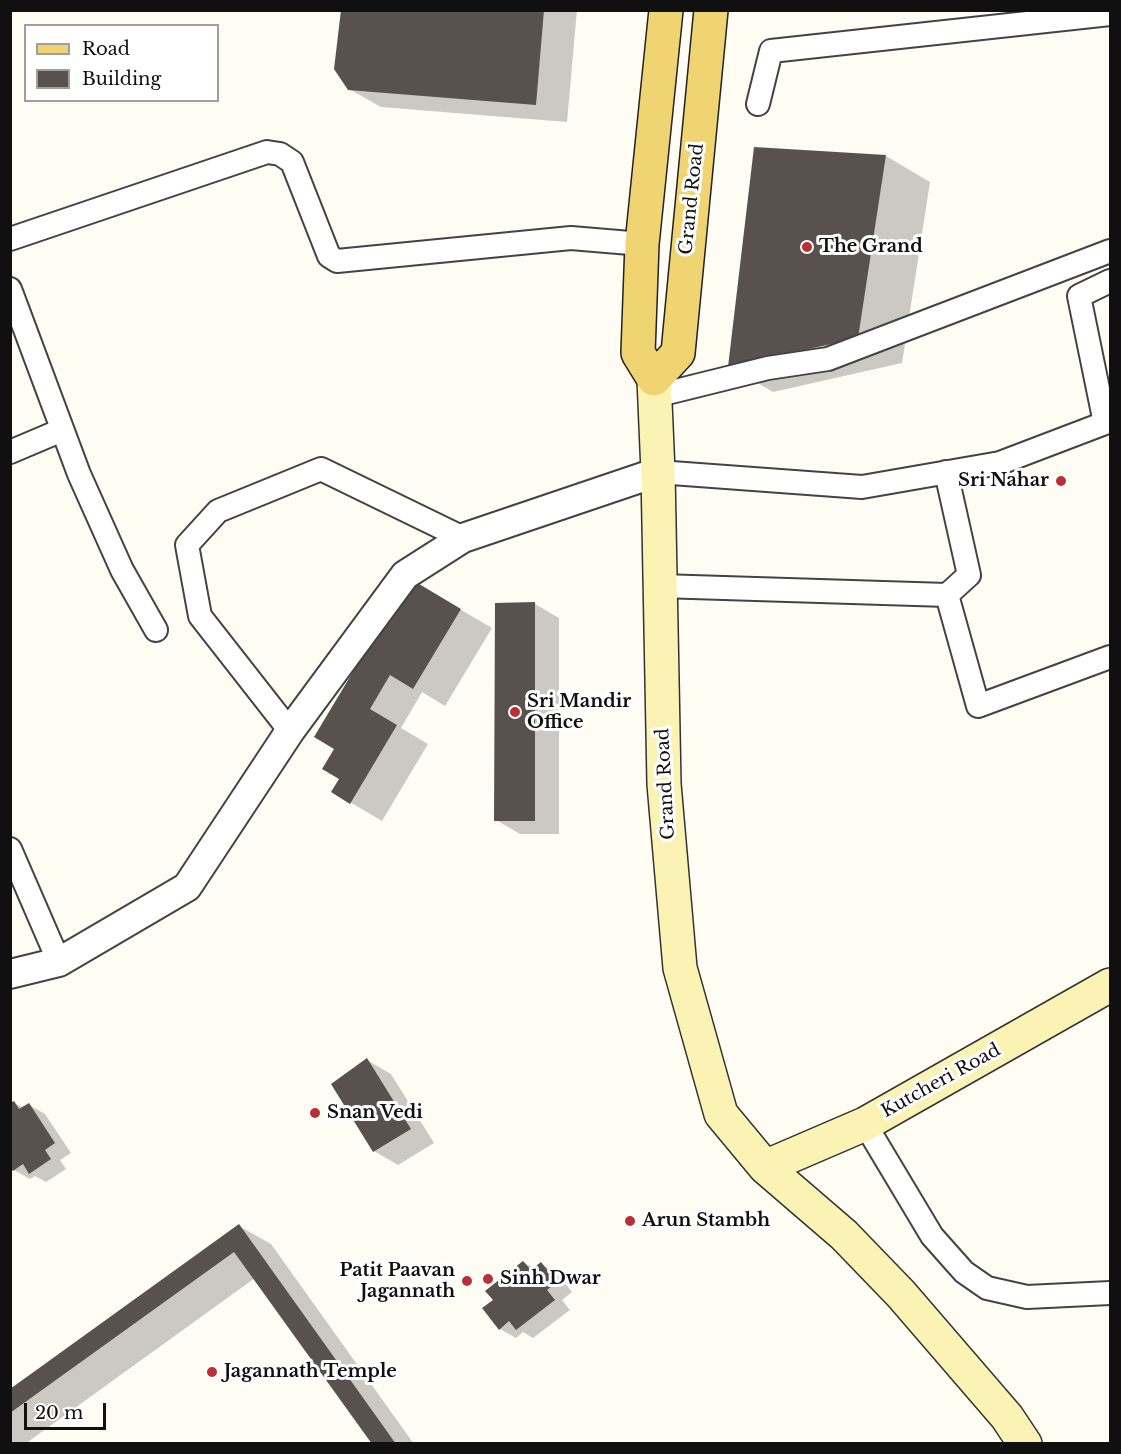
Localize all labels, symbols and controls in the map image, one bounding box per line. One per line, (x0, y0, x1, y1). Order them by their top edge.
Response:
legend (24, 24, 219, 102)
text: Road (82, 38, 130, 60)
text: Building (82, 68, 161, 90)
street label: Grand Road (675, 142, 709, 256)
place label: The Grand (819, 236, 923, 258)
marker: The Grand (800, 240, 814, 254)
place label: Sri Nahar (958, 470, 1049, 492)
marker: Sri Nahar (1054, 474, 1068, 488)
place label: Sri Mandir Office (527, 691, 631, 734)
marker: Sri Mandir Office (508, 705, 522, 719)
street label: Grand Road (652, 728, 680, 840)
street label: Kutcheri Road (878, 1039, 1004, 1123)
place label: Snan Vedi (327, 1102, 423, 1124)
marker: Snan Vedi (308, 1106, 322, 1120)
place label: Arun Stambh (642, 1210, 770, 1232)
marker: Arun Stambh (623, 1214, 637, 1228)
place label: Patit Paavan Jagannath (340, 1260, 455, 1302)
place label: Sinh Dwar (500, 1268, 601, 1290)
marker: Sinh Dwar (481, 1272, 495, 1286)
marker: Patit Paavan Jagannath (460, 1274, 474, 1288)
place label: Jagannath Temple (224, 1361, 397, 1383)
marker: Jagannath Temple (205, 1365, 219, 1379)
scale bar (27, 1391, 110, 1429)
text: 20 m (35, 1402, 83, 1424)

